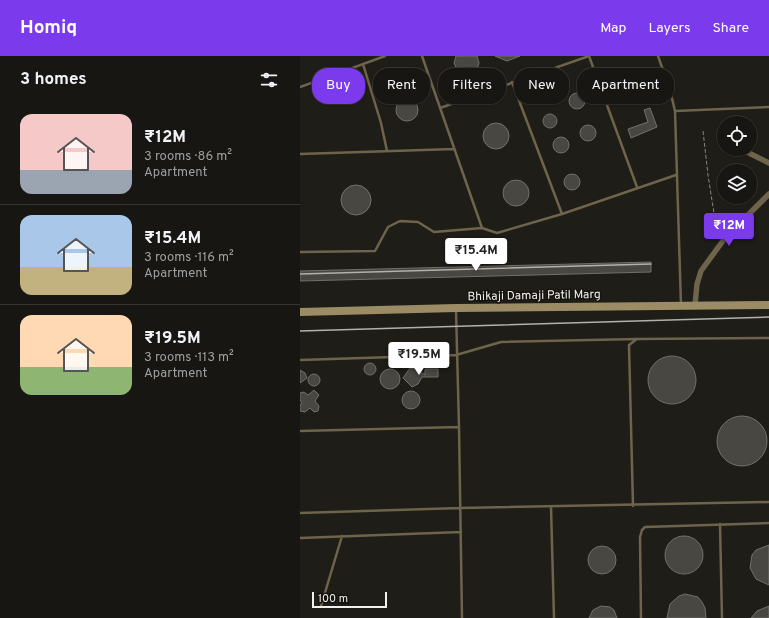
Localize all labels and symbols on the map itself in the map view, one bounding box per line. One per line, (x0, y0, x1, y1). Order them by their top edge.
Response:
pin: ₹12M (705, 213, 753, 247)
pin: ₹15.4M (443, 238, 509, 272)
street label: Bhikaji Damaji Patil Marg (467, 287, 601, 305)
pin: ₹19.5M (386, 342, 452, 376)
scale bar (312, 590, 387, 609)

